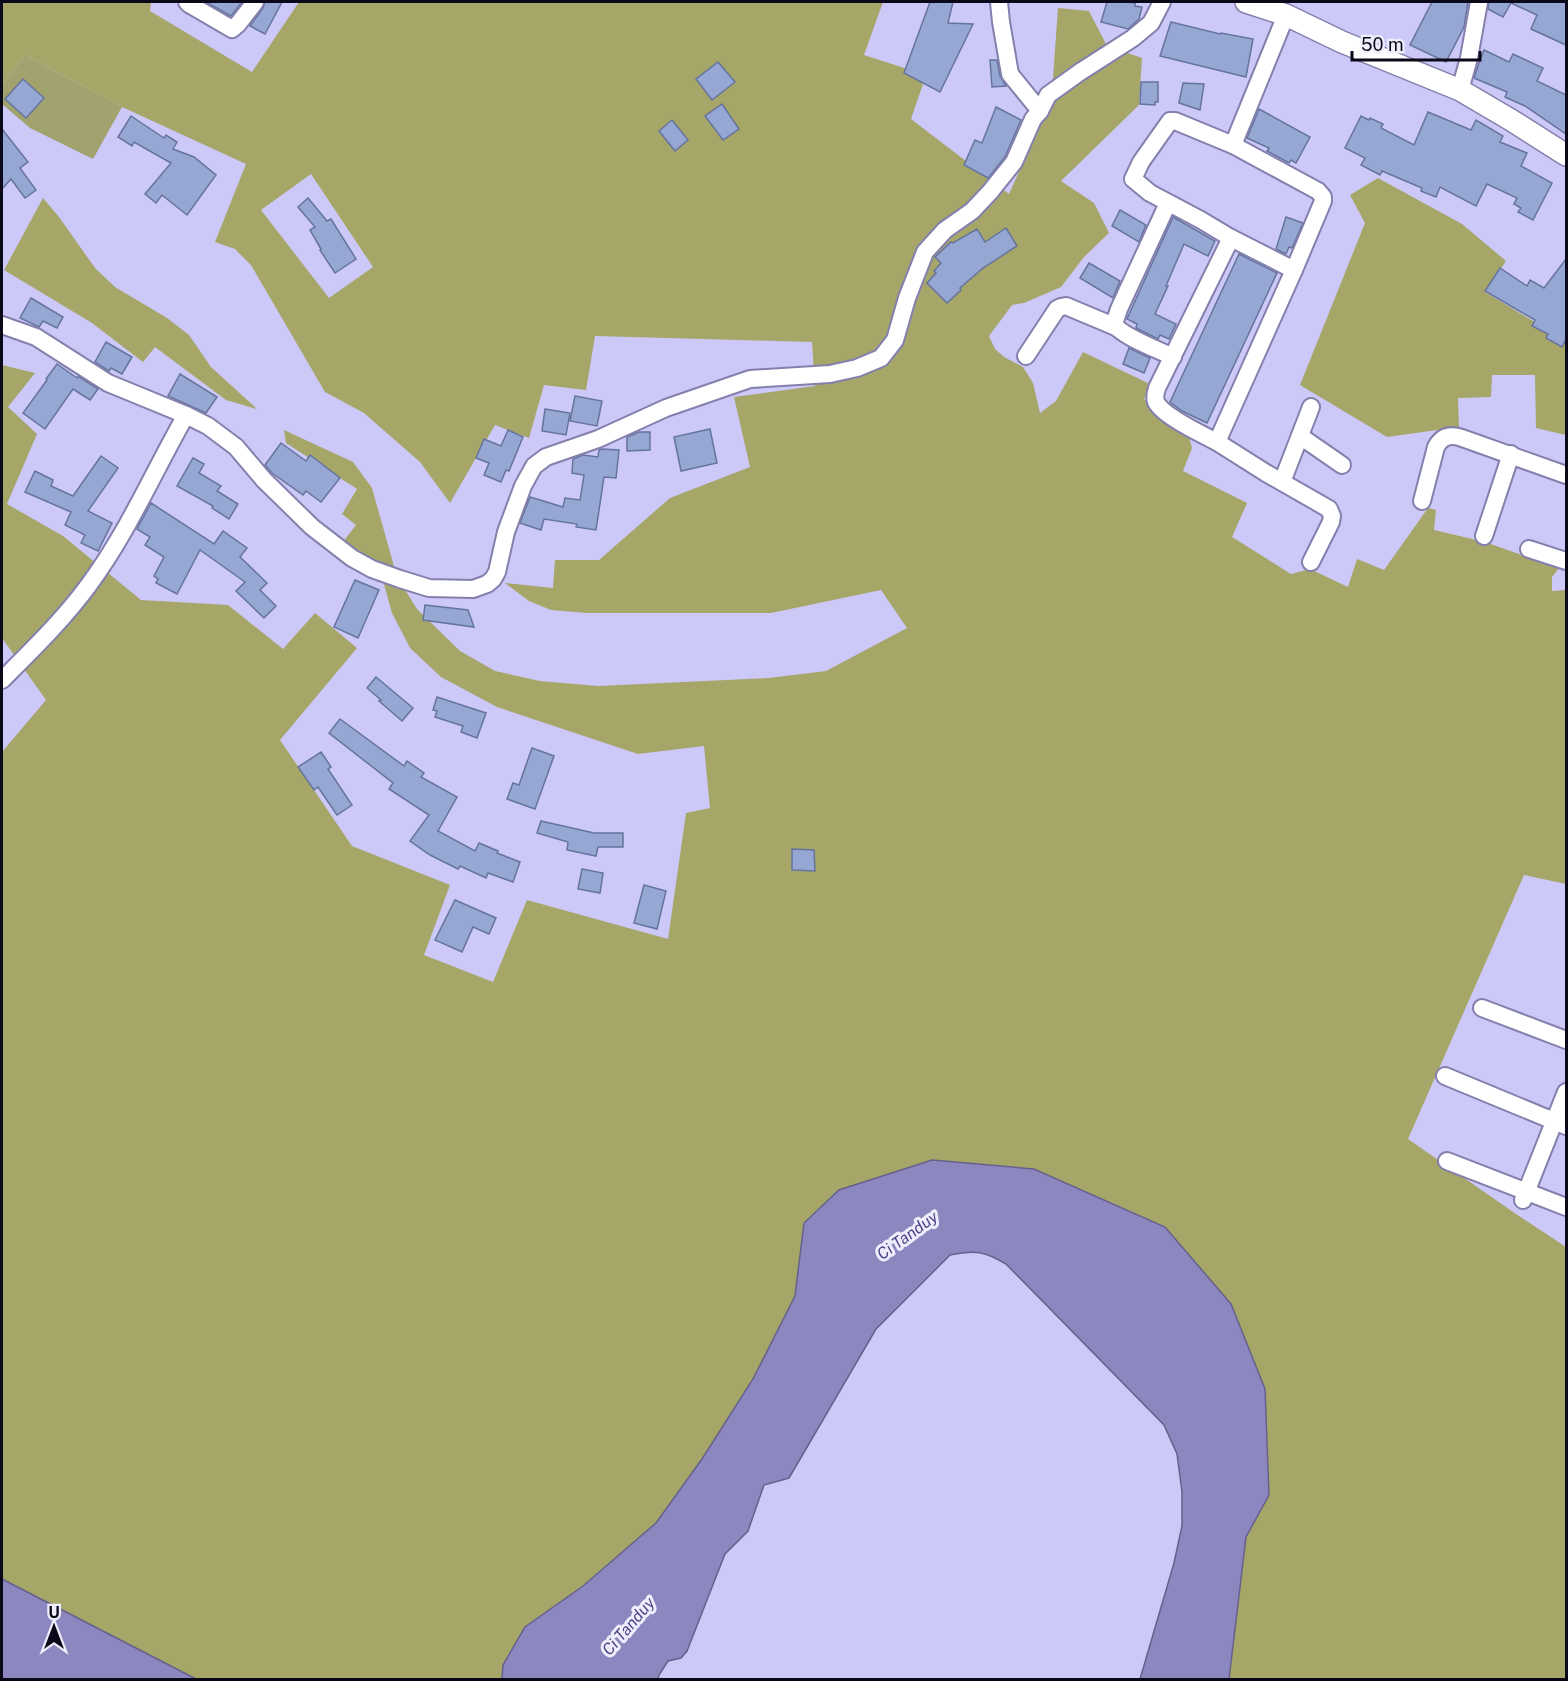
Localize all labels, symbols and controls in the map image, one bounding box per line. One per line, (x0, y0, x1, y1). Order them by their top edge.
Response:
scale bar (1352, 24, 1480, 62)
text: 50 m (1361, 34, 1404, 55)
water label: Ci Tanduy (873, 1207, 942, 1264)
water label: Ci Tanduy (598, 1593, 659, 1659)
north arrow (24, 1597, 84, 1657)
text: U (48, 1603, 60, 1622)

